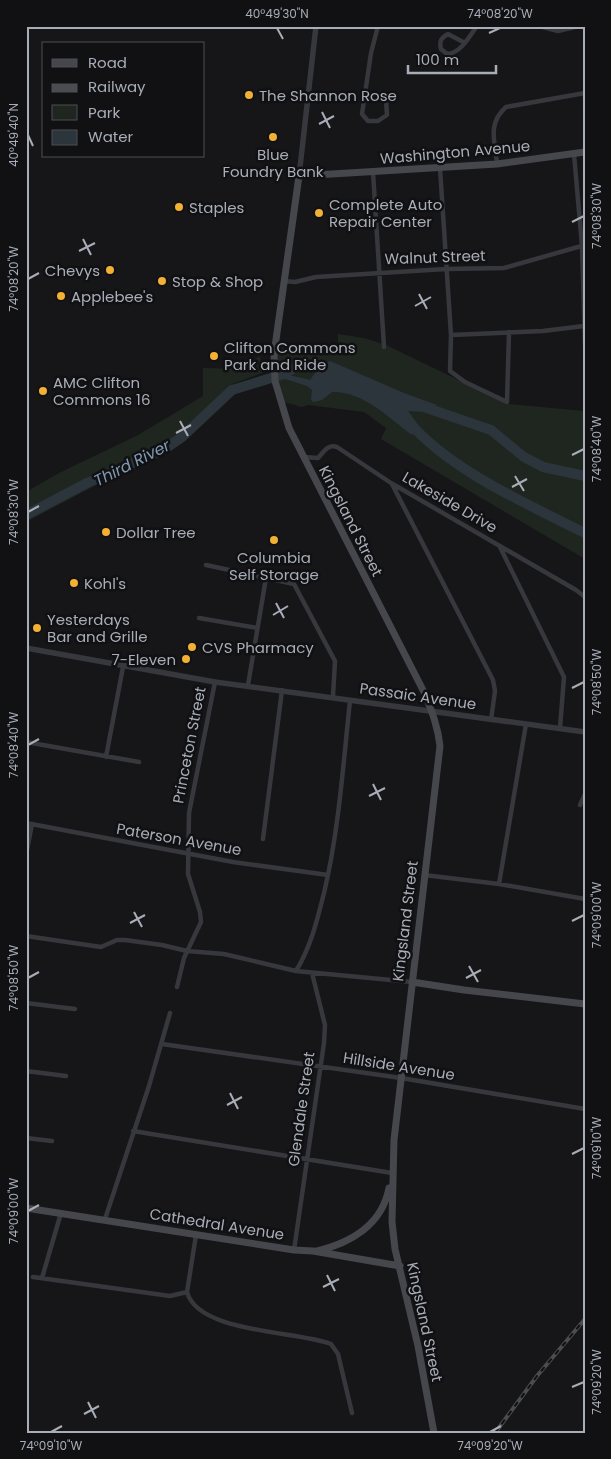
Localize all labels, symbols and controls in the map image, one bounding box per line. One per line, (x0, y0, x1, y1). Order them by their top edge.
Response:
text: 40°49'30"N (245, 5, 309, 22)
text: 74°08'20"W (467, 5, 533, 22)
legend (42, 42, 205, 158)
scale bar (408, 42, 496, 74)
text: 100 m (416, 49, 459, 70)
text: Road (88, 52, 127, 73)
text: Railway (88, 76, 146, 97)
place label: The Shannon Rose (259, 85, 397, 106)
marker: The Shannon Rose (243, 89, 255, 101)
text: Park (88, 102, 120, 123)
text: 40°49'40"N (5, 103, 22, 167)
text: Water (88, 126, 134, 147)
marker: Blue Foundry Bank (267, 131, 279, 143)
street label: Washington Avenue (379, 135, 531, 169)
place label: Blue Foundry Bank (222, 144, 324, 182)
text: 74°08'30"W (588, 183, 605, 249)
place label: Complete Auto Repair Center (329, 194, 442, 232)
place label: Staples (189, 197, 245, 218)
marker: Staples (173, 201, 185, 213)
marker: Complete Auto Repair Center (313, 207, 325, 219)
street label: Walnut Street (384, 245, 486, 269)
text: 74°08'20"W (5, 246, 22, 312)
place label: Chevys (45, 260, 100, 281)
marker: Chevys (104, 264, 116, 276)
place label: Stop & Shop (172, 271, 263, 292)
marker: Stop & Shop (156, 275, 168, 287)
place label: Applebee's (71, 286, 154, 307)
marker: Applebee's (55, 290, 67, 302)
place label: Clifton Commons Park and Ride (224, 337, 356, 375)
marker: Clifton Commons Park and Ride (208, 350, 220, 362)
place label: AMC Clifton Commons 16 (53, 372, 150, 410)
marker: AMC Clifton Commons 16 (37, 385, 49, 397)
text: 74°08'40"W (588, 416, 605, 482)
water label: Third River (90, 433, 175, 492)
street label: Kingsland Street (314, 462, 388, 580)
street label: Lakeside Drive (399, 466, 501, 538)
text: 74°08'30"W (5, 479, 22, 545)
place label: Dollar Tree (116, 522, 196, 543)
marker: Dollar Tree (100, 526, 112, 538)
marker: Columbia Self Storage (268, 534, 280, 546)
place label: Columbia Self Storage (229, 547, 319, 585)
place label: Kohl's (84, 573, 126, 594)
marker: Kohl's (68, 577, 80, 589)
place label: Yesterdays Bar and Grille (47, 609, 147, 647)
marker: Yesterdays Bar and Grille (31, 622, 43, 634)
place label: CVS Pharmacy (202, 637, 314, 658)
marker: CVS Pharmacy (186, 641, 198, 653)
place label: 7-Eleven (112, 649, 176, 670)
text: 74°08'50"W (588, 649, 605, 715)
marker: 7-Eleven (180, 653, 192, 665)
street label: Passaic Avenue (358, 677, 478, 715)
street label: Princeton Street (167, 685, 211, 805)
text: 74°08'40"W (5, 712, 22, 778)
street label: Paterson Avenue (115, 818, 243, 860)
street label: Kingsland Street (387, 859, 423, 983)
text: 74°09'00"W (588, 882, 605, 948)
text: 74°08'50"W (5, 945, 22, 1011)
street label: Hillside Avenue (342, 1047, 456, 1085)
street label: Glendale Street (283, 1050, 319, 1168)
text: 74°09'10"W (588, 1116, 605, 1179)
text: 74°09'00"W (5, 1178, 22, 1244)
street label: Cathedral Avenue (148, 1203, 286, 1245)
street label: Kingsland Street (402, 1260, 448, 1384)
text: 74°09'20"W (588, 1349, 605, 1415)
text: 74°09'10"W (20, 1437, 83, 1454)
text: 74°09'20"W (457, 1437, 523, 1454)

